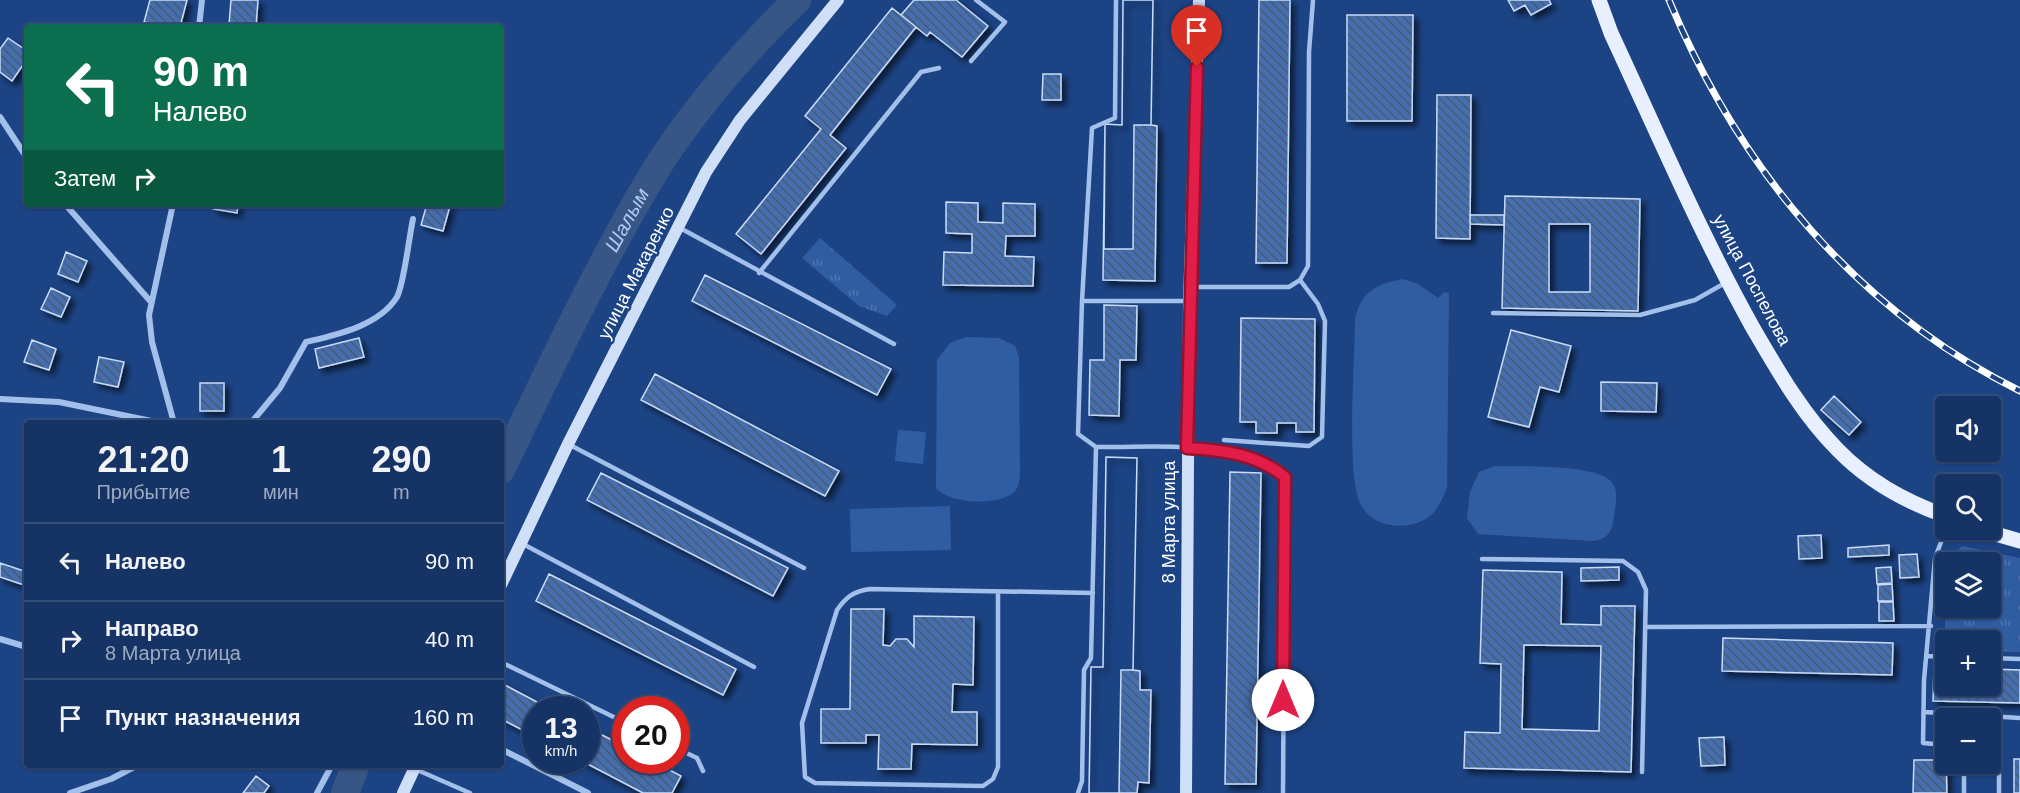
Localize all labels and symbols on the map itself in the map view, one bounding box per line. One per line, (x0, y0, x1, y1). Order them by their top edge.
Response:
pin (1171, 5, 1222, 67)
water label: Шалым (600, 184, 653, 255)
street label: улица Макаренко (594, 203, 678, 343)
street label: улица Поспелова (1709, 211, 1795, 350)
street label: 8 Марта улица (1159, 460, 1179, 583)
position arrow (1251, 668, 1315, 732)
speed limit sign: 20 (612, 696, 690, 774)

